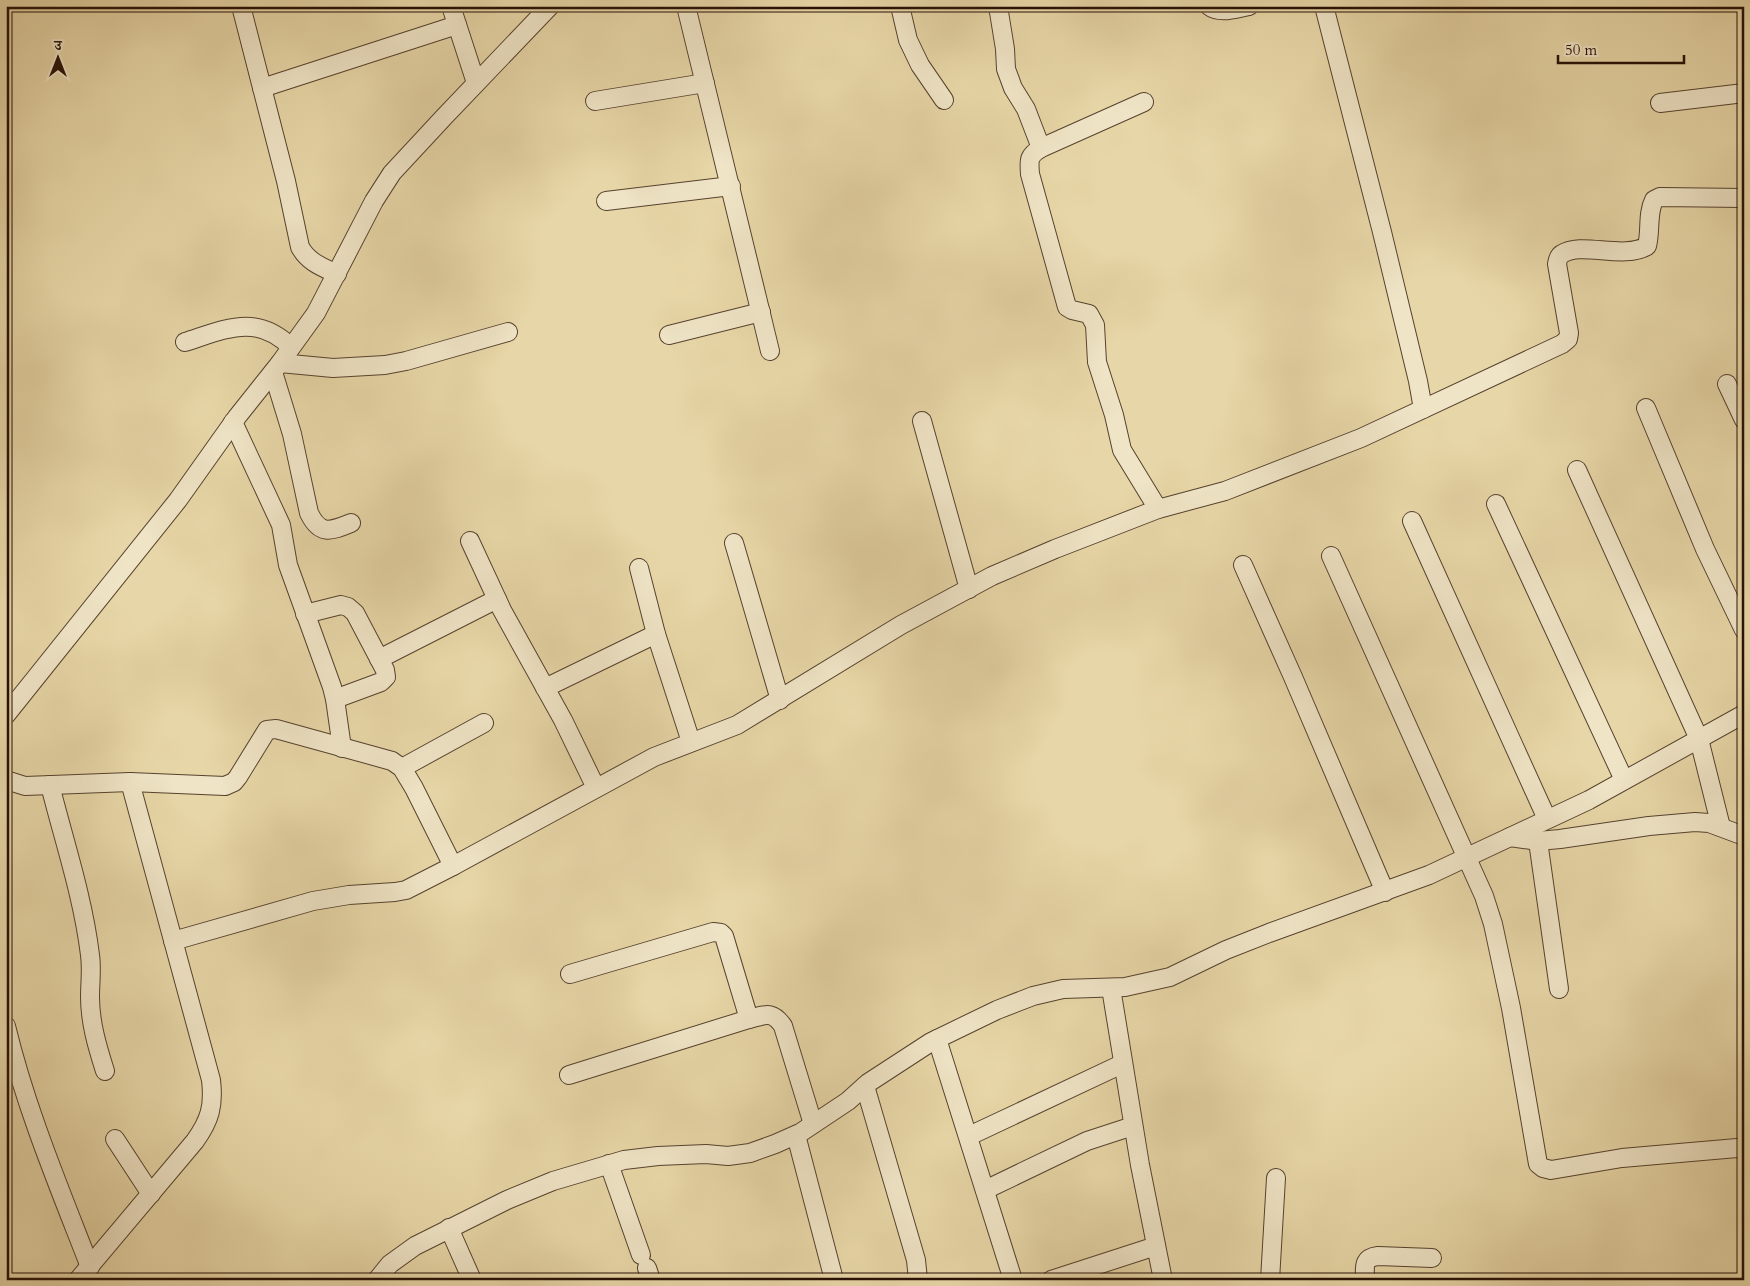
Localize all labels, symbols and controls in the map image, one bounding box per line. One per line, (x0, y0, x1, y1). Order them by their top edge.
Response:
north arrow (32, 32, 82, 82)
scale bar (1558, 32, 1684, 64)
text: उ (53, 36, 62, 55)
text: 50 m (1565, 40, 1597, 60)

